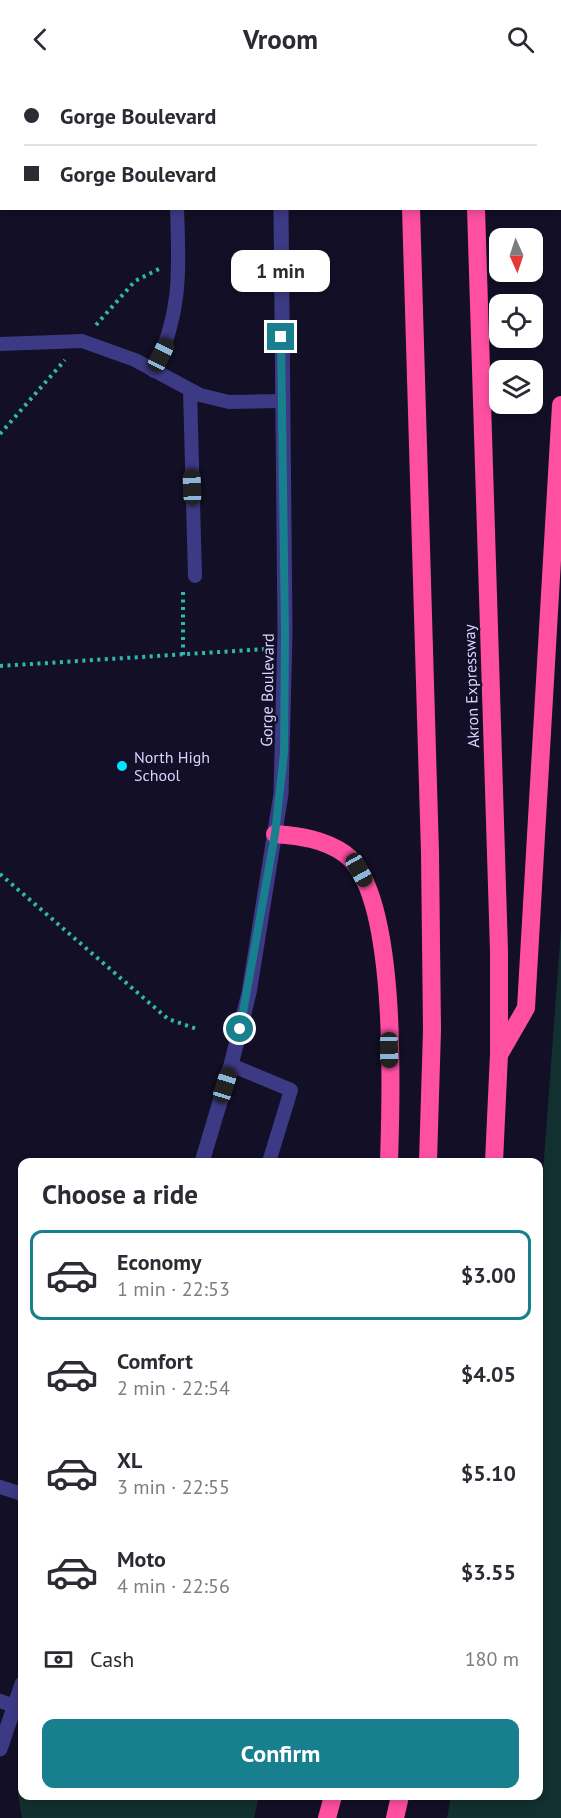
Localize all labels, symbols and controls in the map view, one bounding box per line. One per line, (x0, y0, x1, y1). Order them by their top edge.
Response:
text: Vroom (243, 22, 318, 56)
icon: back (24, 23, 57, 56)
icon: search (504, 23, 537, 56)
text: Gorge Boulevard (60, 102, 216, 130)
text: Gorge Boulevard (60, 160, 216, 188)
north arrow (489, 228, 543, 282)
map controls (489, 228, 543, 414)
callout: 1 min (232, 250, 330, 292)
text: 1 min (256, 258, 305, 284)
button: locate (489, 294, 543, 348)
route end (267, 323, 294, 350)
car (145, 335, 177, 375)
button: layers (489, 360, 543, 414)
car (182, 469, 202, 505)
street label: Akron Expressway (459, 623, 483, 748)
street label: Gorge Boulevard (256, 633, 278, 747)
place label: North High School (134, 747, 210, 785)
marker: North High School (115, 759, 129, 773)
car (342, 850, 376, 890)
route start (226, 1015, 253, 1042)
car (380, 1032, 398, 1068)
car (211, 1065, 239, 1105)
text: Choose a ride (42, 1177, 198, 1211)
icon: car (45, 1248, 99, 1302)
text: Economy (117, 1248, 201, 1276)
text: $3.00 (461, 1261, 516, 1289)
text: 1 min · 22:53 (117, 1276, 230, 1302)
icon: car (45, 1347, 99, 1401)
text: Comfort (117, 1347, 193, 1375)
text: $4.05 (461, 1360, 516, 1388)
text: 2 min · 22:54 (117, 1375, 230, 1401)
icon: car (45, 1446, 99, 1500)
text: XL (117, 1446, 142, 1474)
text: $5.10 (461, 1459, 516, 1487)
text: 3 min · 22:55 (117, 1474, 230, 1500)
icon: car (45, 1545, 99, 1599)
text: Moto (117, 1545, 166, 1573)
text: $3.55 (461, 1558, 516, 1586)
text: 4 min · 22:56 (117, 1573, 230, 1599)
icon: cash (42, 1643, 75, 1676)
text: Cash (90, 1645, 134, 1673)
text: 180 m (465, 1646, 519, 1672)
button: Confirm (42, 1719, 519, 1788)

